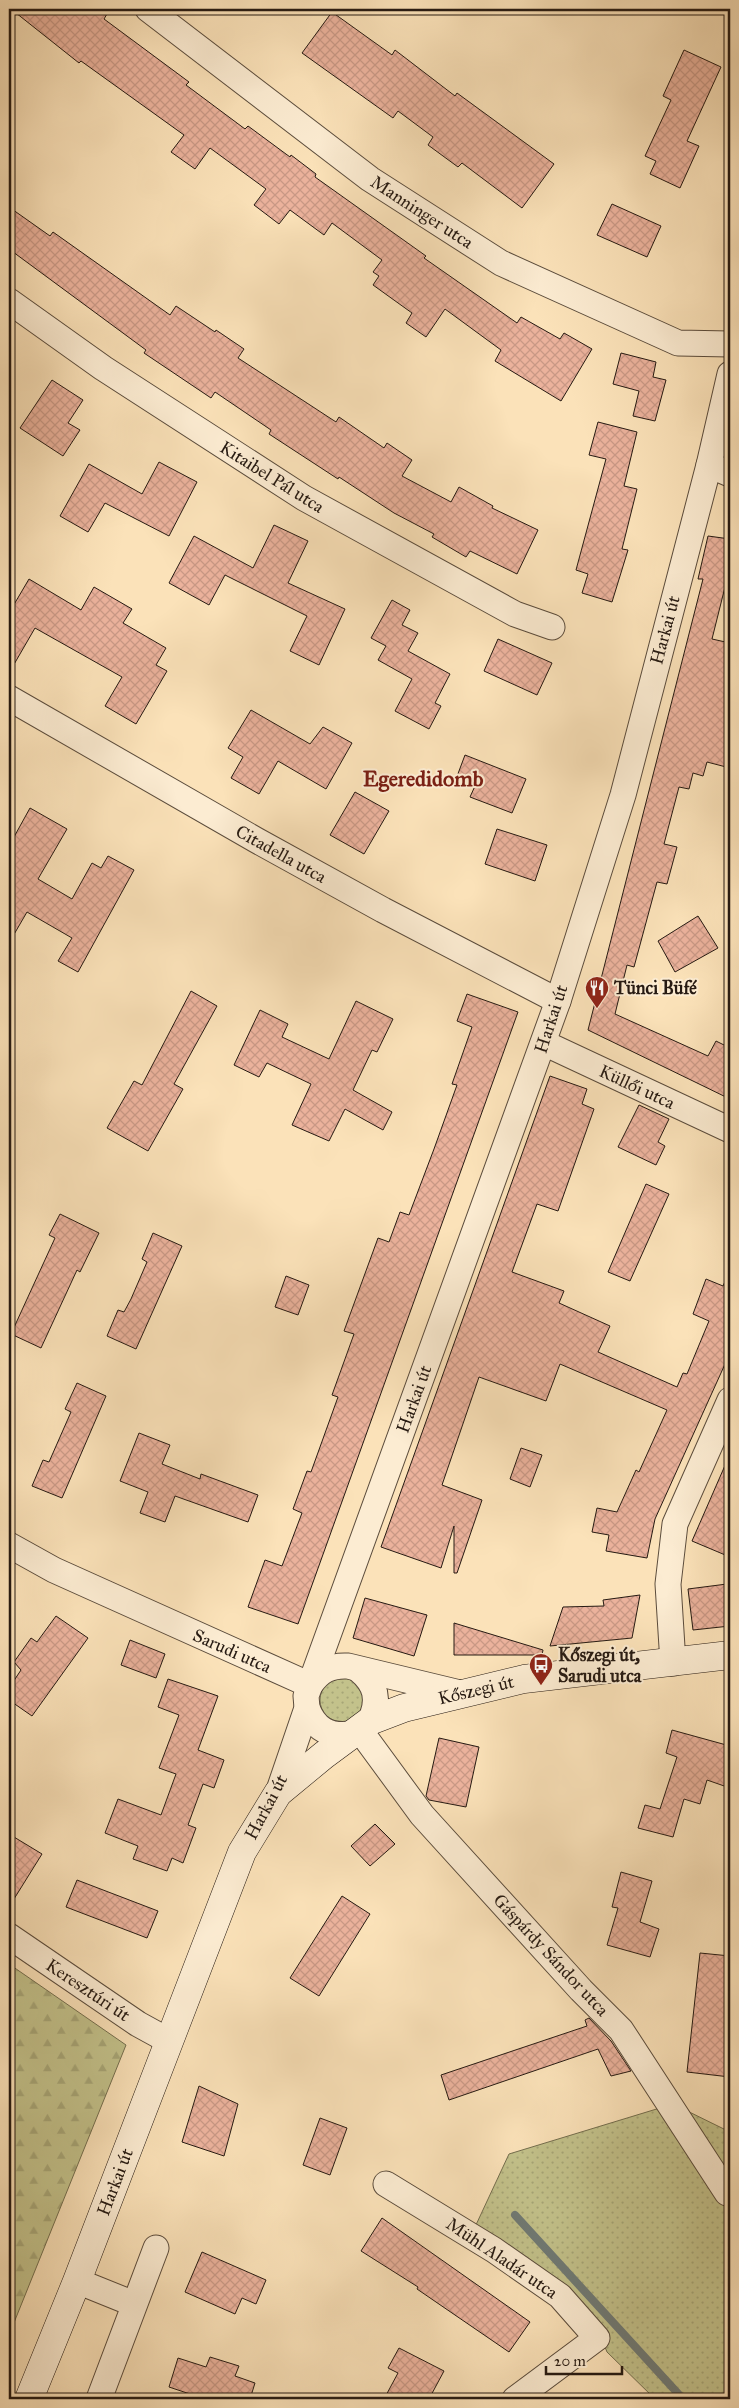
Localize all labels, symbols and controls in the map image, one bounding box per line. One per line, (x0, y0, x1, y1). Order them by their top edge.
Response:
street label: Manninger utca (366, 171, 478, 254)
street label: Kitaibel Pál utca (216, 436, 329, 518)
street label: Harkai út (645, 592, 685, 667)
district label: Egeredidomb (363, 765, 484, 792)
street label: Citadella utca (232, 820, 330, 888)
restaurant icon: Tünci Büfé (584, 975, 610, 1009)
place label: Tünci Büfé (613, 977, 697, 999)
street label: Harkai út (530, 981, 573, 1056)
street label: Küllői utca (596, 1060, 679, 1114)
street label: Harkai út (392, 1362, 437, 1436)
street label: Sarudi utca (189, 1624, 275, 1678)
place label: Kőszegi út, Sarudi utca (558, 1644, 642, 1687)
bus stop icon: Kőszegi út, Sarudi utca (528, 1652, 554, 1686)
street label: Kőszegi út (436, 1670, 517, 1710)
street label: Harkai út (240, 1770, 293, 1843)
street label: Gáspárdy Sándor utca (489, 1889, 614, 2021)
street label: Keresztúri út (42, 1954, 135, 2026)
street label: Harkai út (92, 2145, 138, 2219)
street label: Mühl Aladár utca (442, 2213, 562, 2304)
scale bar (546, 2343, 623, 2375)
text: 20 m (554, 2352, 586, 2370)

